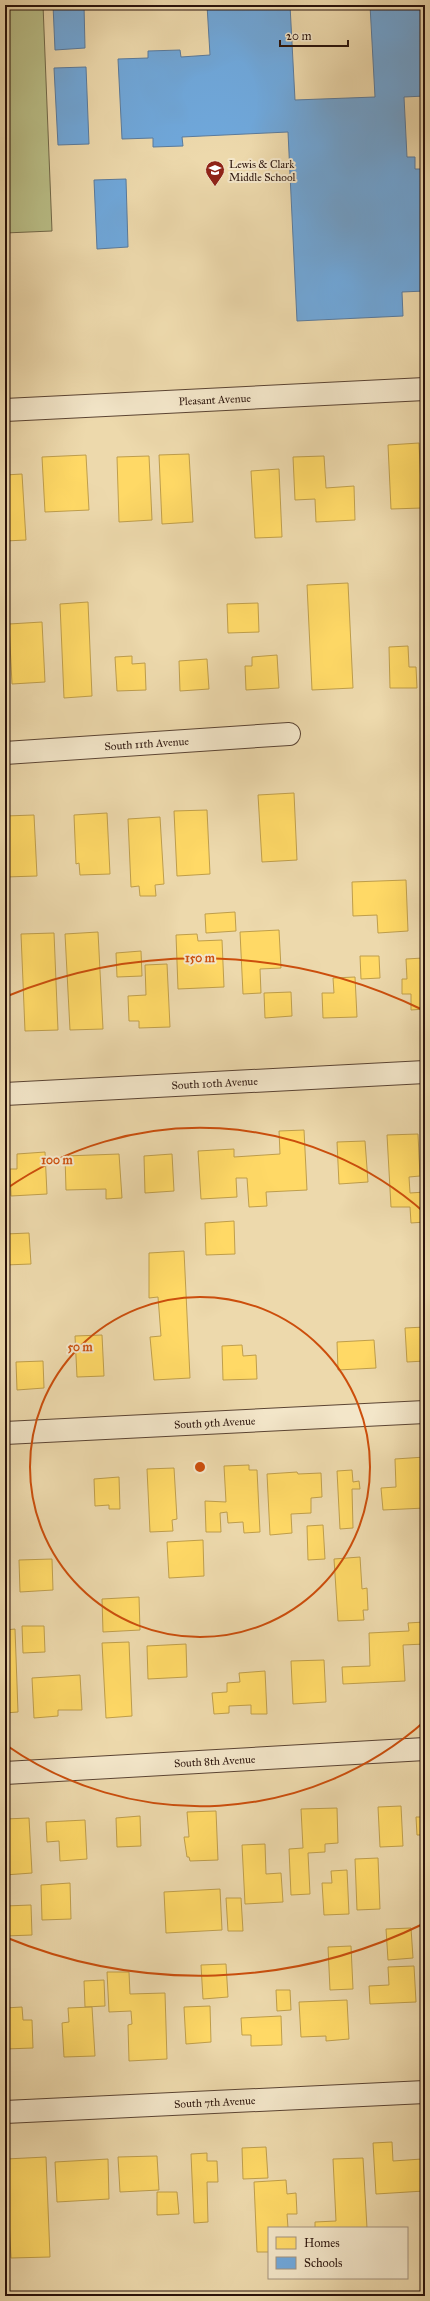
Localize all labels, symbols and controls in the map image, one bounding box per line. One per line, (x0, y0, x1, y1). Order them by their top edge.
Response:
scale bar (280, 22, 348, 48)
text: 20 m (286, 29, 312, 43)
place label: Lewis & Clark Middle School (229, 158, 295, 184)
school or university icon: Lewis & Clark Middle School (204, 159, 226, 187)
street label: Pleasant Avenue (178, 391, 252, 408)
street label: South 11th Avenue (104, 734, 190, 753)
text: 150 m (185, 951, 216, 965)
street label: South 10th Avenue (171, 1074, 259, 1092)
text: 100 m (41, 1153, 74, 1167)
text: 50 m (67, 1340, 94, 1354)
street label: South 9th Avenue (174, 1414, 256, 1431)
centre of rings (193, 1460, 207, 1474)
street label: South 8th Avenue (174, 1752, 256, 1770)
street label: South 7th Avenue (174, 2094, 256, 2110)
legend (268, 2227, 408, 2279)
text: Homes (304, 2236, 340, 2250)
text: Schools (304, 2256, 342, 2270)

